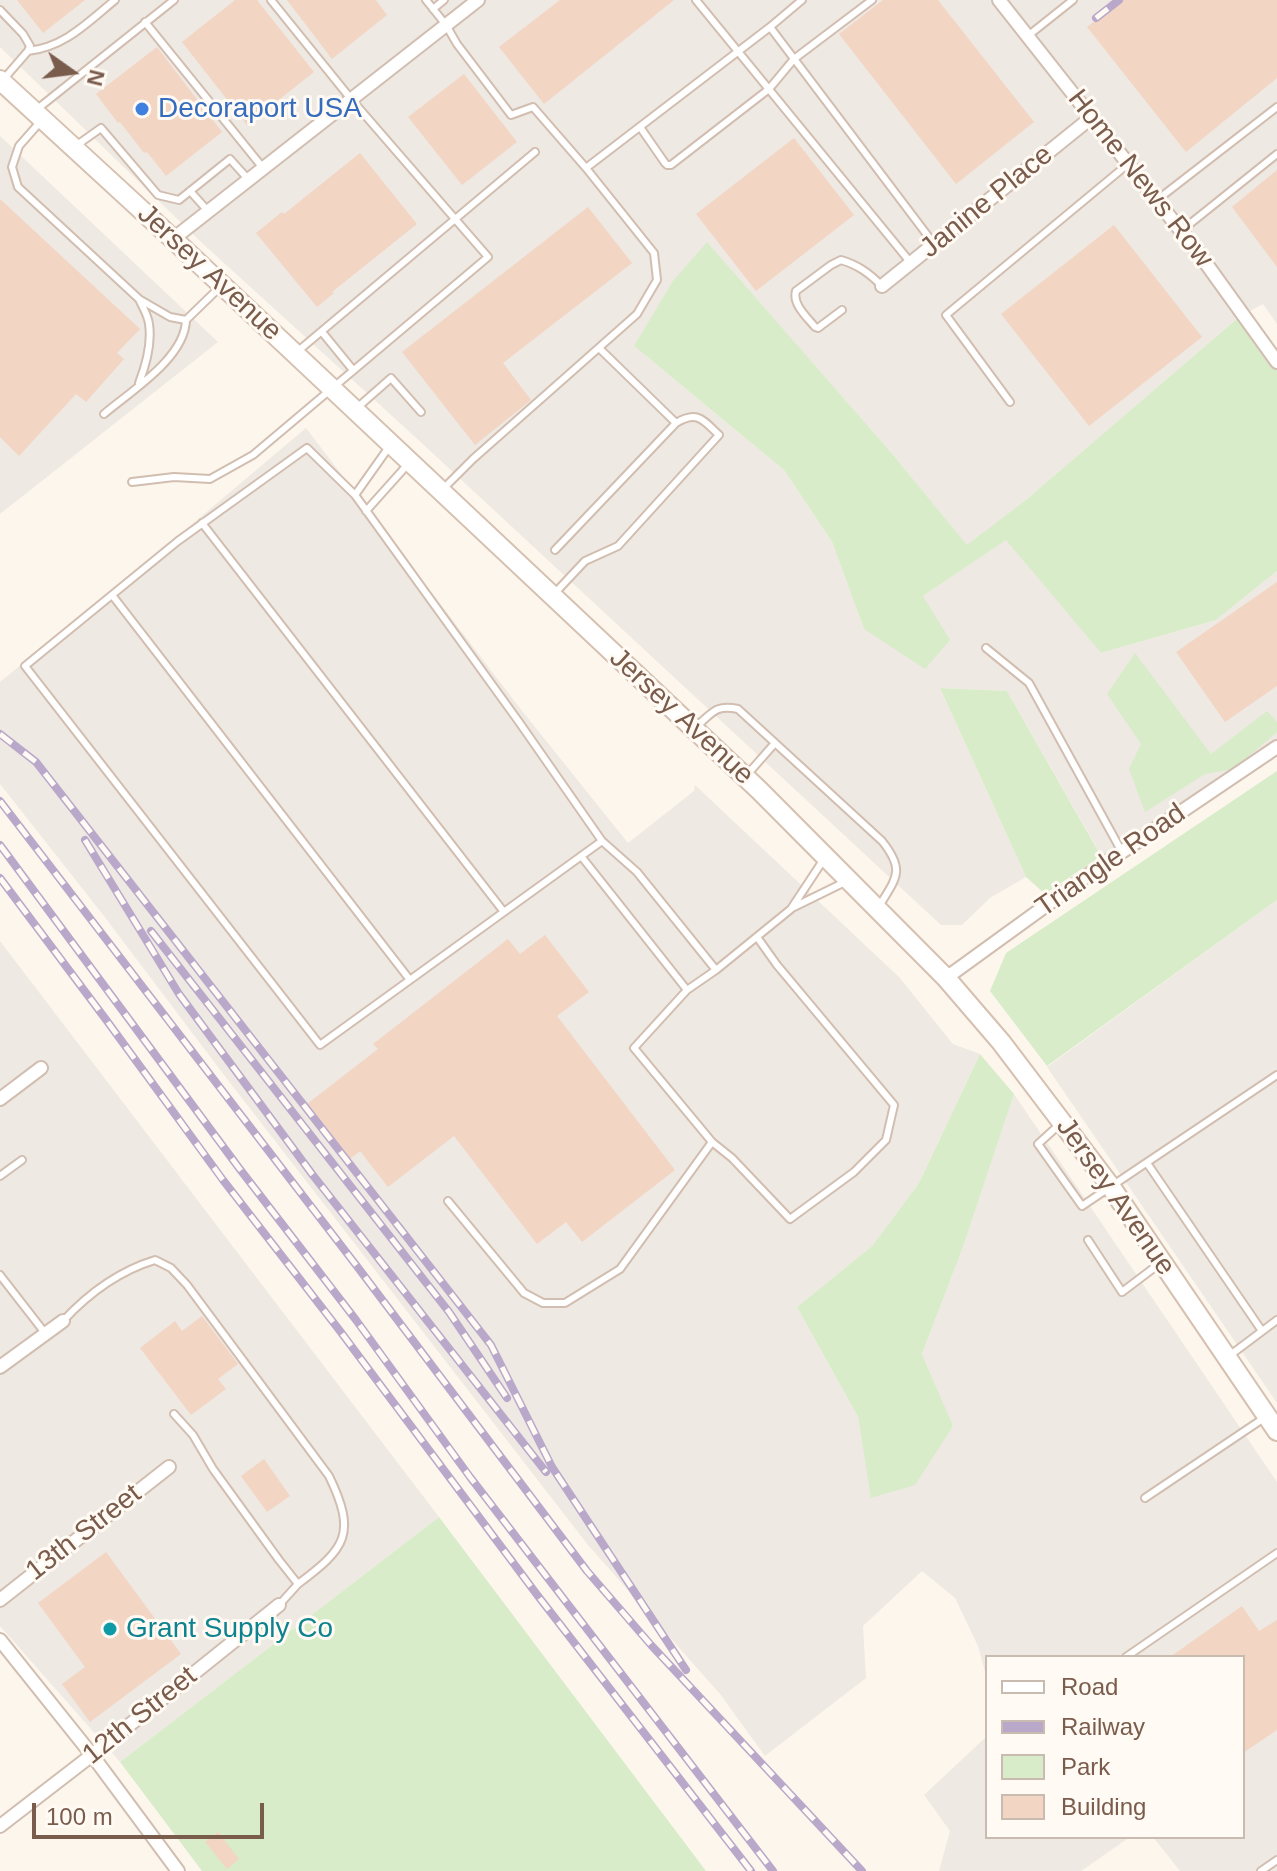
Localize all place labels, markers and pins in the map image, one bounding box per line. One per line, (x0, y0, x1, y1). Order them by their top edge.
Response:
place label: Decoraport USA (158, 92, 362, 126)
marker: Decoraport USA (133, 100, 151, 118)
place label: Grant Supply Co (126, 1612, 333, 1646)
marker: Grant Supply Co (101, 1620, 119, 1638)

